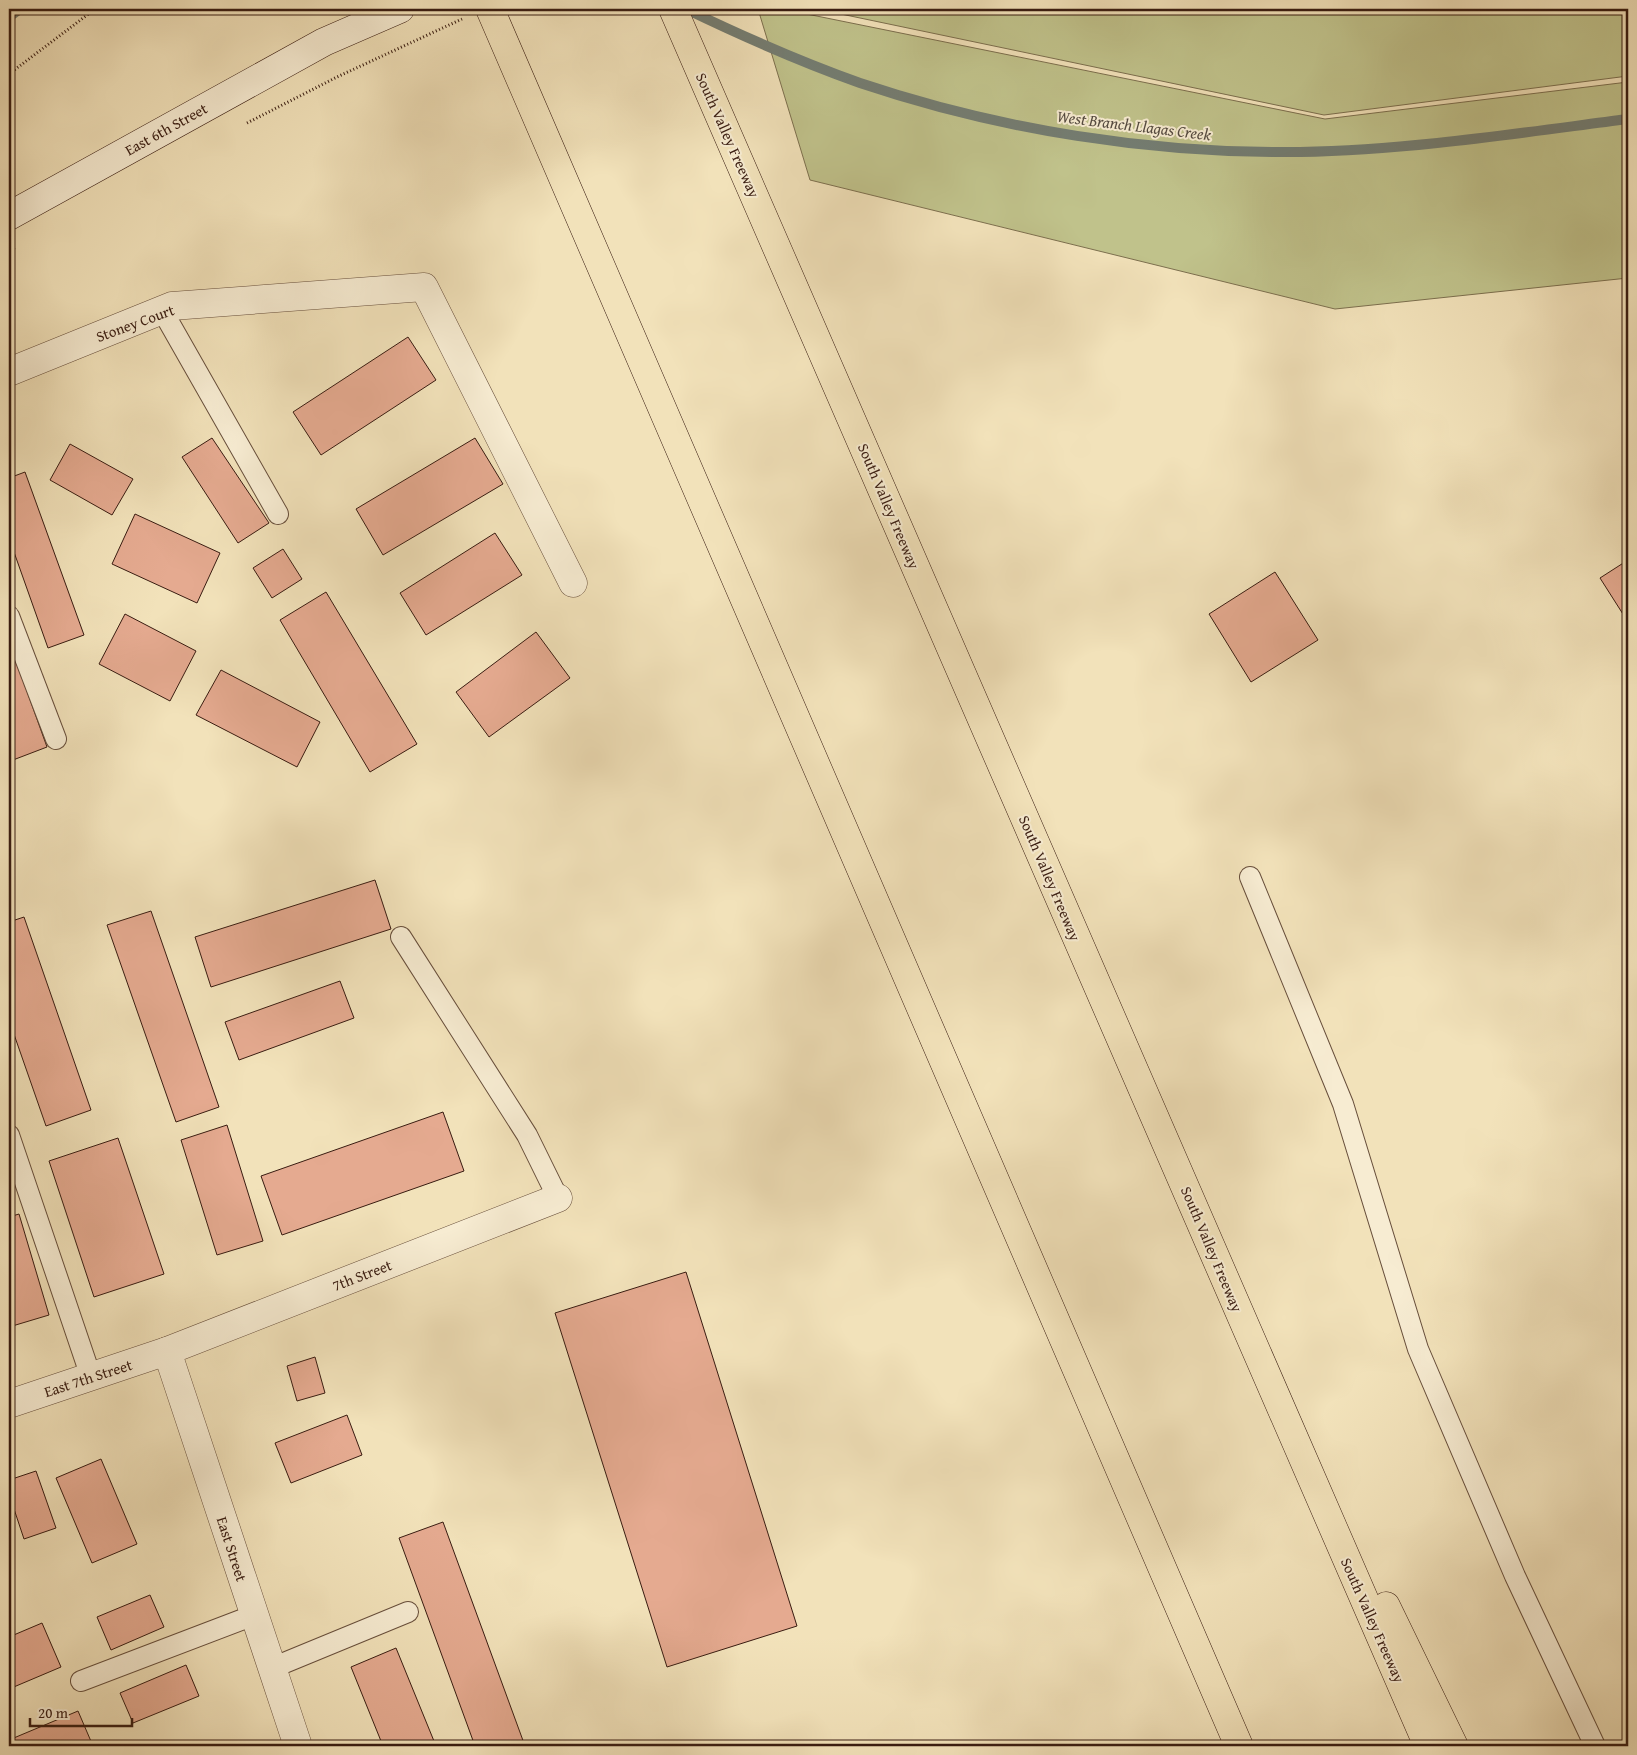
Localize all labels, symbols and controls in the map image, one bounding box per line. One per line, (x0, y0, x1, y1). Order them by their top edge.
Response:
street label: South Valley Freeway (691, 69, 765, 201)
street label: East 6th Street (121, 97, 212, 160)
water label: West Branch Llagas Creek (1056, 104, 1213, 146)
street label: Stoney Court (93, 299, 178, 347)
street label: South Valley Freeway (853, 440, 925, 573)
street label: South Valley Freeway (1014, 812, 1086, 945)
street label: South Valley Freeway (1176, 1183, 1248, 1316)
street label: 7th Street (329, 1254, 395, 1296)
street label: East 7th Street (41, 1354, 135, 1402)
street label: East Street (212, 1514, 253, 1585)
street label: South Valley Freeway (1336, 1554, 1410, 1686)
scale bar (30, 1695, 132, 1727)
text: 20 m (38, 1702, 69, 1723)

